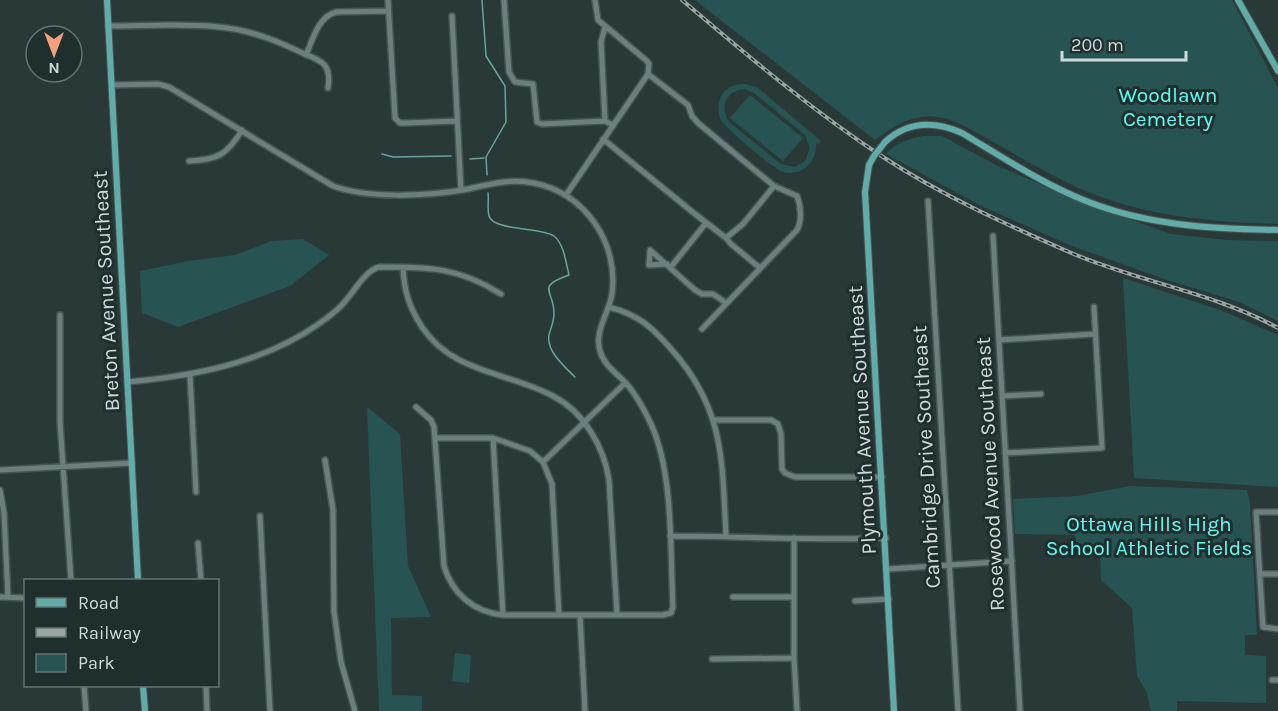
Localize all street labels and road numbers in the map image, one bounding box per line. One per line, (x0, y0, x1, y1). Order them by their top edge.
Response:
street label: Breton Avenue Southeast (88, 170, 124, 412)
street label: Plymouth Avenue Southeast (843, 285, 881, 555)
street label: Cambridge Drive Southeast (907, 325, 945, 589)
street label: Rosewood Avenue Southeast (971, 336, 1009, 612)

